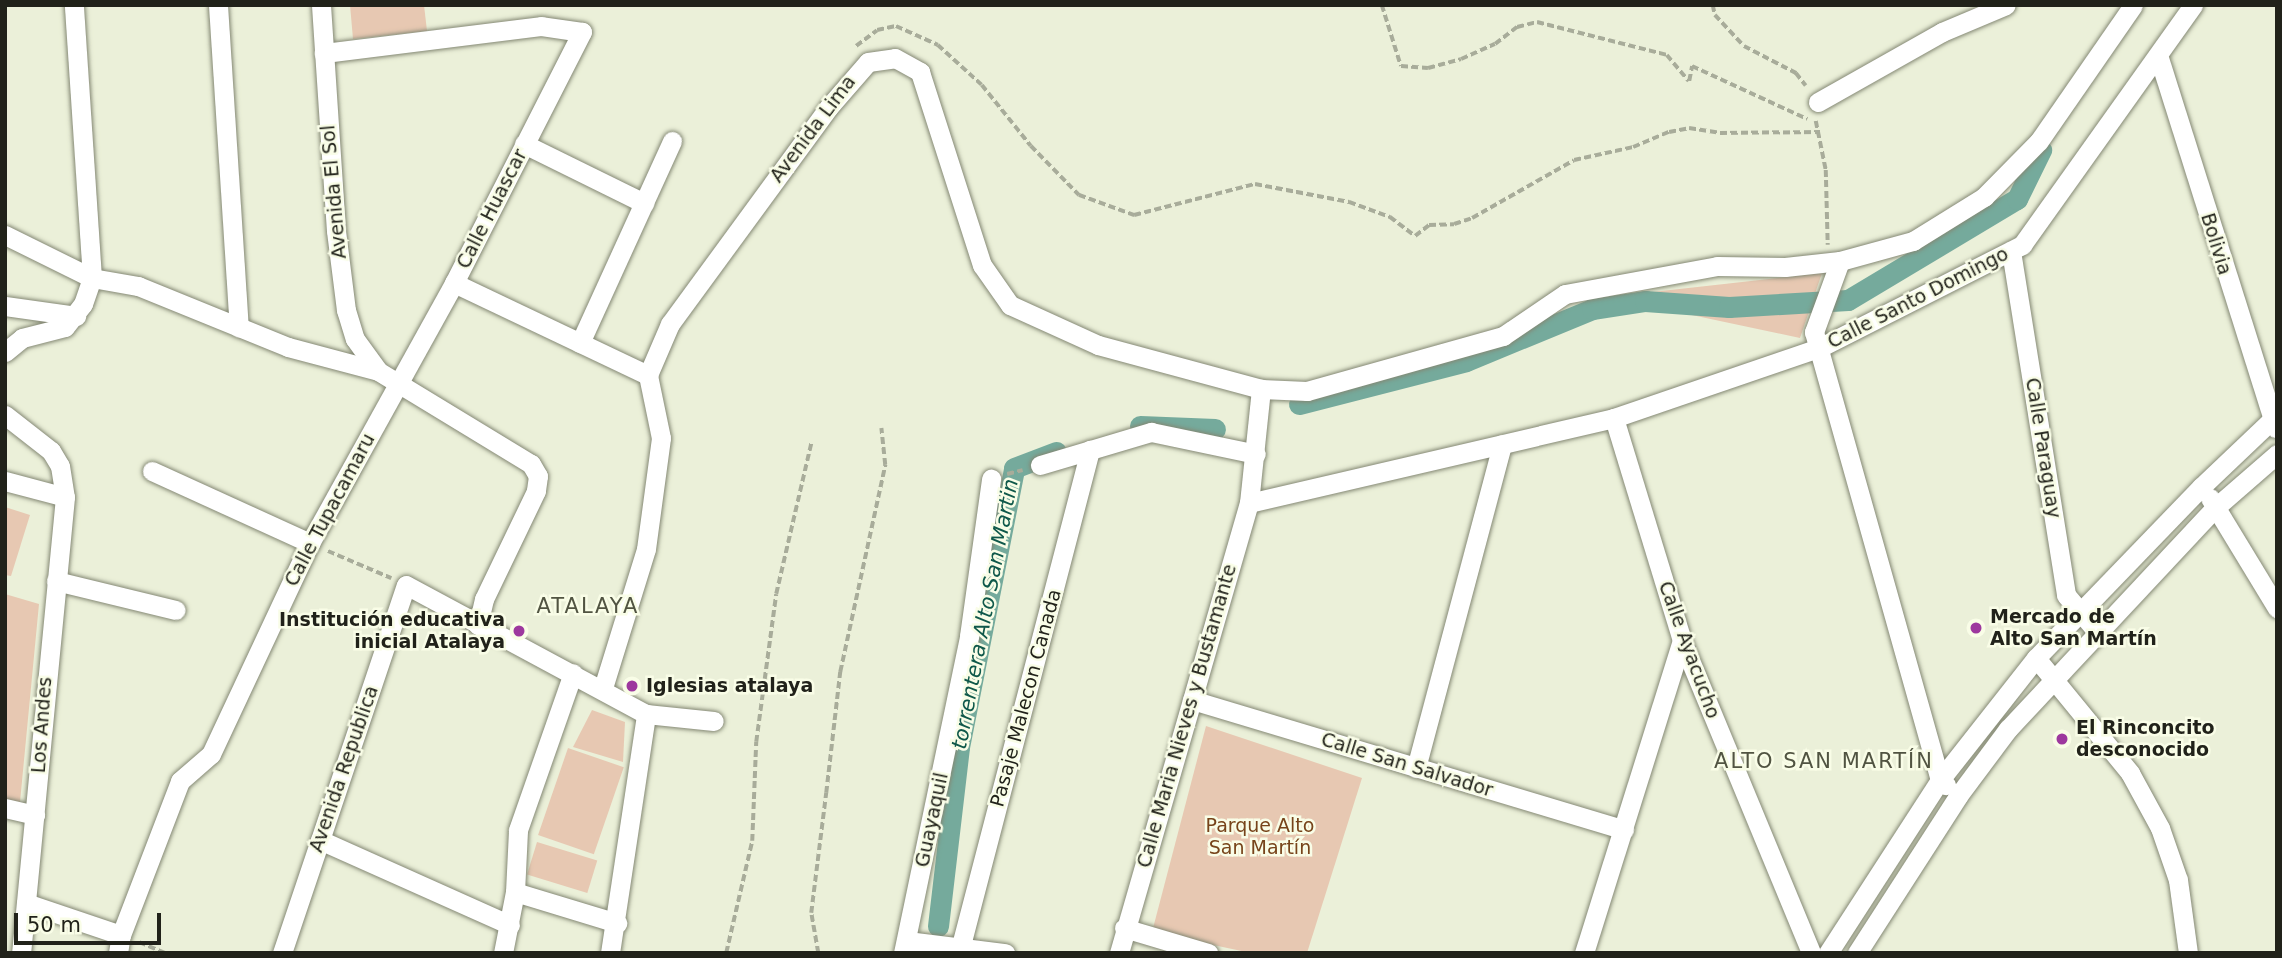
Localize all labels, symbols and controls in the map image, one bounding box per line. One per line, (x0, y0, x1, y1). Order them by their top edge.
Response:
street label: Avenida Lima (765, 71, 861, 187)
street label: Avenida El Sol (317, 124, 351, 260)
street label: Calle Huascar (452, 145, 532, 273)
street label: Bolivia (2196, 210, 2236, 278)
street label: Calle Santo Domingo (1824, 242, 2012, 354)
street label: Calle Paraguay (2021, 376, 2065, 520)
street label: Calle Tupacamaru (280, 430, 380, 590)
water label: torrentera Alto San Martin (946, 477, 1024, 751)
street label: Calle Maria Nieves y Bustamante (1133, 562, 1241, 870)
street label: Calle Ayacucho (1654, 578, 1724, 722)
street label: Pasaje Malecon Canada (986, 587, 1066, 809)
district label: ATALAYA (537, 593, 639, 619)
place label: Mercado de Alto San Martín (1990, 606, 2157, 650)
place label: Institución educativa inicial Atalaya (279, 609, 505, 653)
marker: Mercado de Alto San Martín (1968, 620, 1984, 636)
marker: Institución educativa inicial Atalaya (511, 623, 527, 639)
place label: Iglesias atalaya (646, 675, 813, 697)
street label: Los Andes (27, 676, 57, 774)
marker: Iglesias atalaya (624, 678, 640, 694)
street label: Avenida Republica (305, 683, 383, 855)
place label: El Rinconcito desconocido (2076, 717, 2215, 761)
street label: Calle San Salvador (1318, 728, 1496, 802)
marker: El Rinconcito desconocido (2054, 731, 2070, 747)
district label: ALTO SAN MARTÍN (1716, 748, 1932, 774)
street label: Guayaquil (911, 771, 953, 869)
park label: Parque Alto San Martín (1206, 815, 1314, 859)
scale bar (18, 898, 164, 942)
text: 50 m (27, 913, 81, 937)

